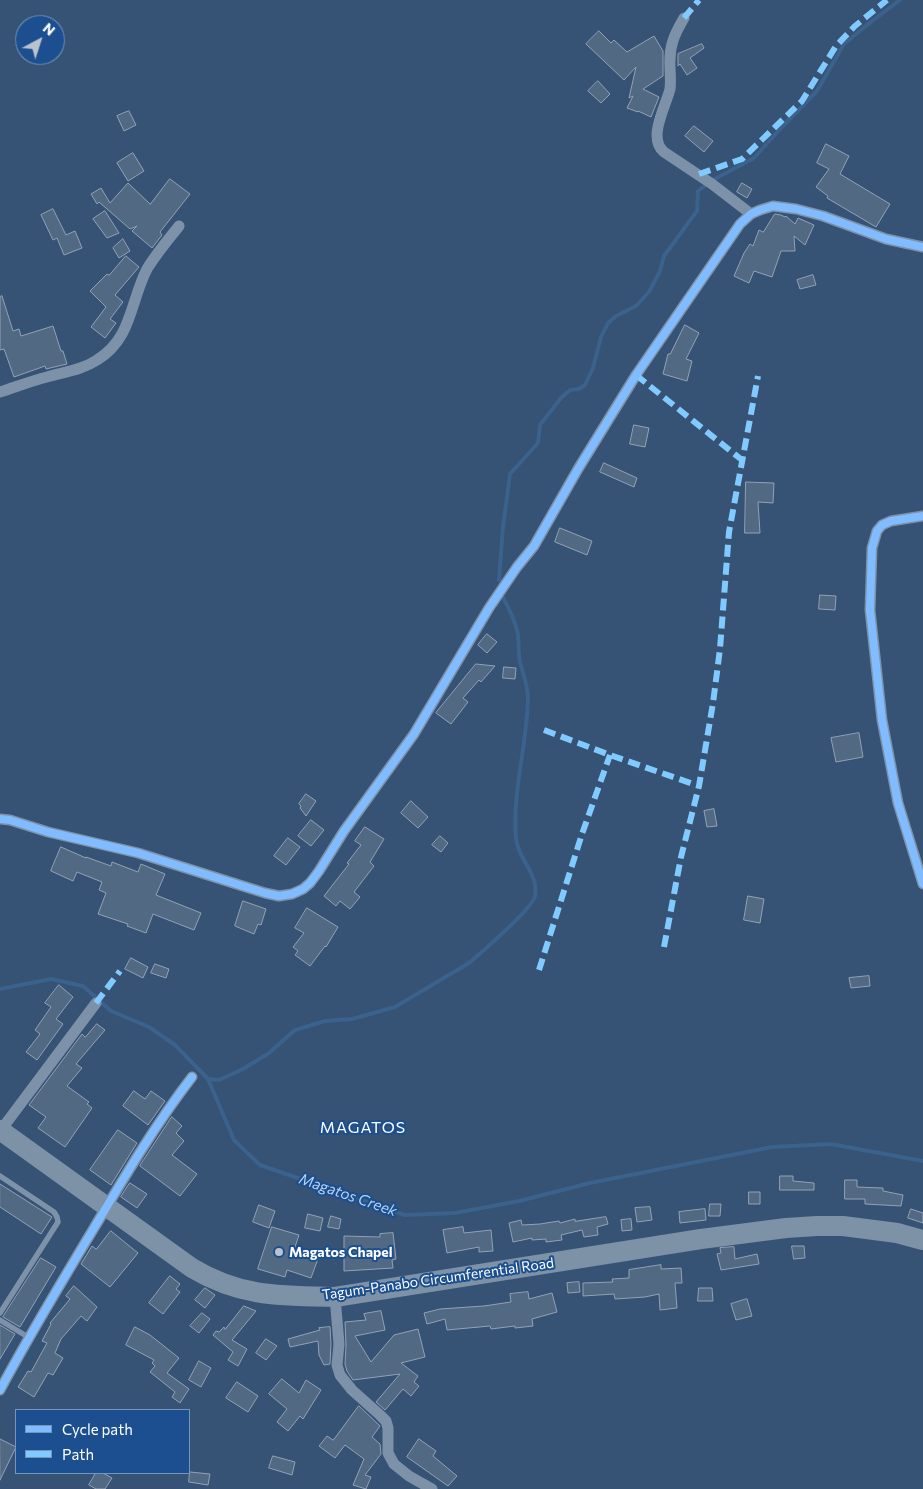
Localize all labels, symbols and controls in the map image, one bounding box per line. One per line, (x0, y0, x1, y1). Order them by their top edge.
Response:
north arrow (15, 15, 65, 65)
text: N (40, 19, 59, 39)
district label: MAGATOS (319, 1118, 407, 1138)
water label: Magatos Creek (297, 1170, 399, 1220)
place label: Magatos Chapel (289, 1244, 393, 1260)
marker: Magatos Chapel (273, 1246, 285, 1258)
street label: Tagum-Panabo Circumferential Road (321, 1254, 555, 1304)
legend (15, 1409, 190, 1474)
text: Cycle path (62, 1420, 133, 1438)
text: Path (62, 1445, 94, 1463)

